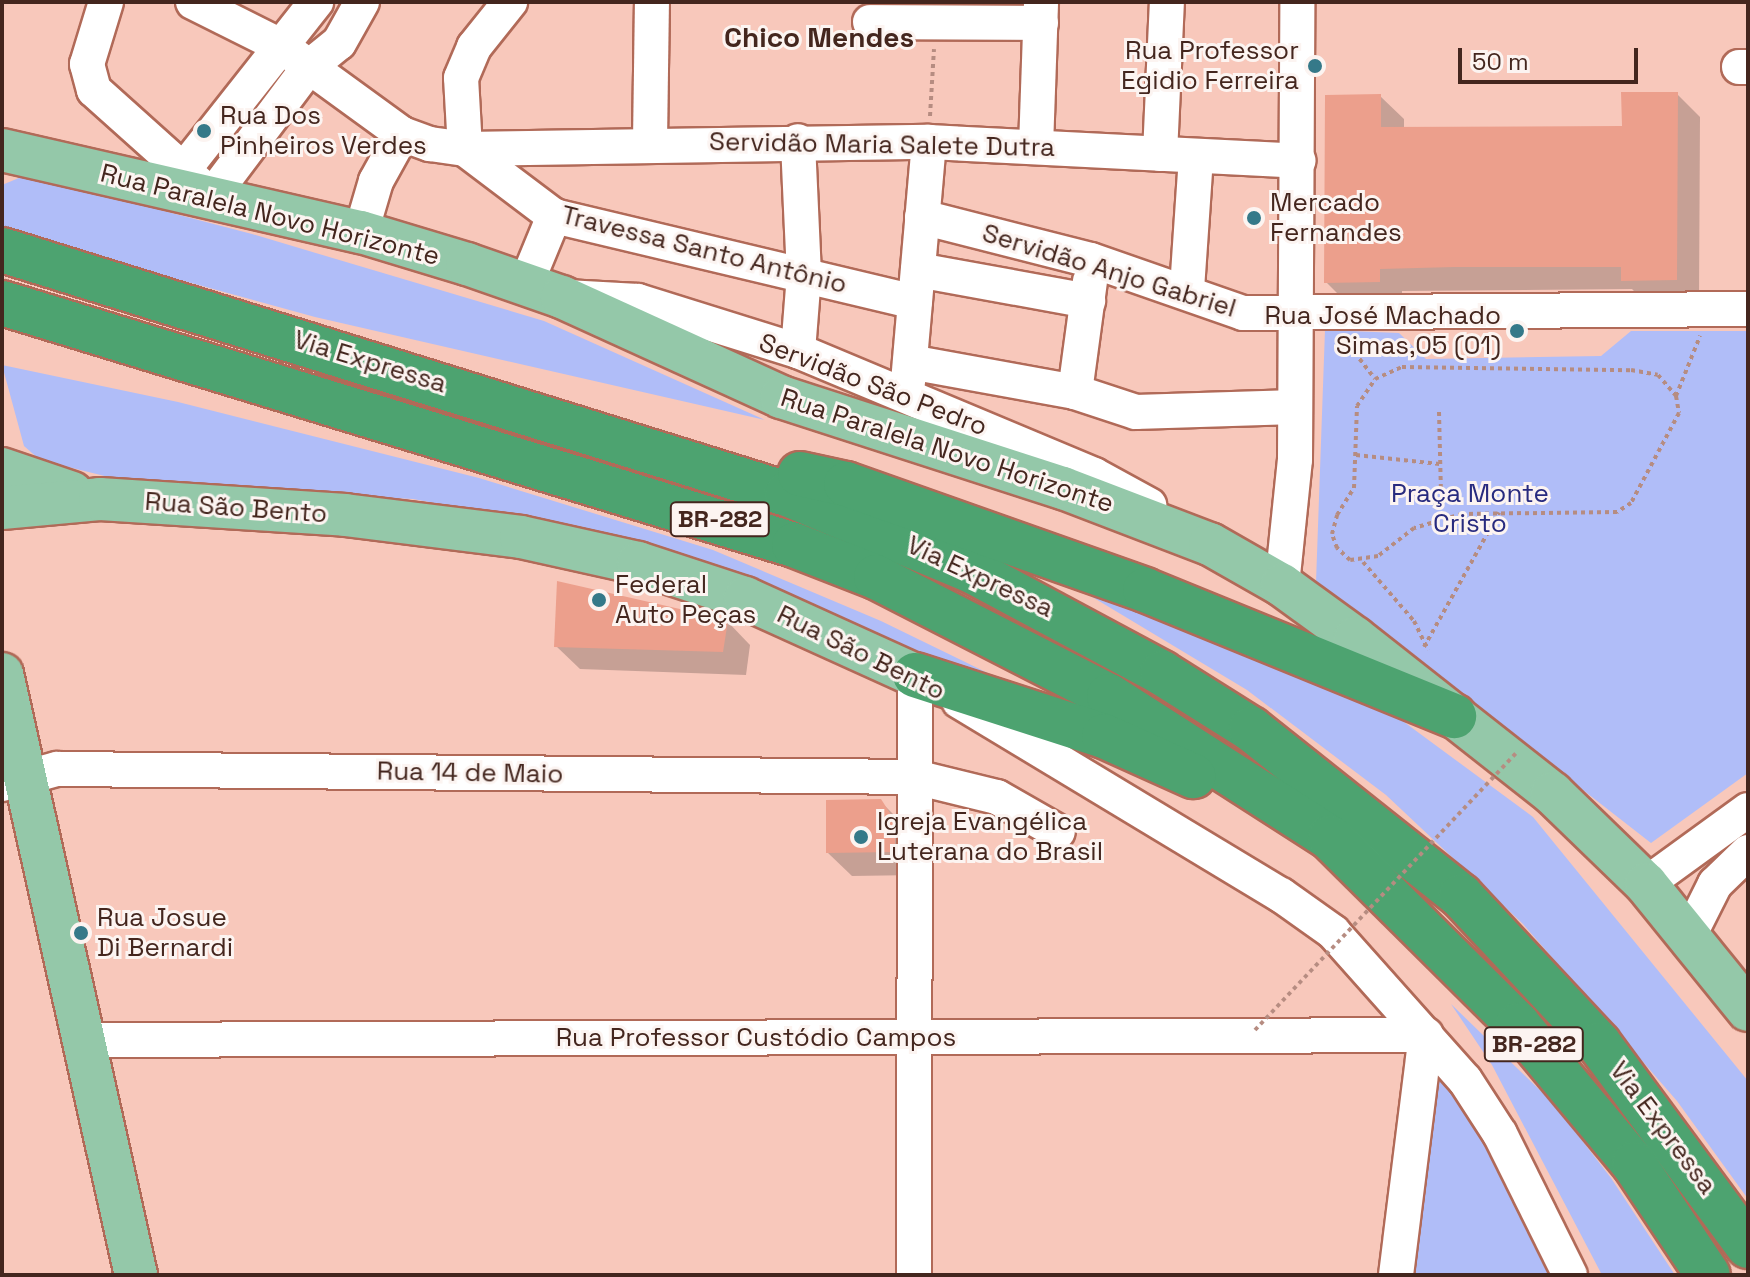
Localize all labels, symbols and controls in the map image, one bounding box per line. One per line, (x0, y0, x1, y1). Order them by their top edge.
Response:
district label: Chico Mendes (724, 20, 914, 54)
scale bar (1462, 32, 1642, 82)
place label: Rua Professor Egidio Ferreira (1121, 35, 1299, 96)
text: 50 m (1472, 46, 1529, 77)
marker: Rua Professor Egidio Ferreira (1306, 57, 1324, 75)
place label: Rua Dos Pinheiros Verdes (220, 100, 427, 162)
marker: Rua Dos Pinheiros Verdes (195, 122, 213, 140)
street label: Servidão Maria Salete Dutra (709, 126, 1055, 164)
street label: Rua Paralela Novo Horizonte (97, 158, 443, 272)
place label: Mercado Fernandes (1270, 187, 1402, 248)
street label: Travessa Santo Antônio (558, 199, 850, 301)
marker: Mercado Fernandes (1245, 209, 1263, 227)
street label: Servidão Anjo Gabriel (978, 218, 1240, 324)
place label: Rua José Machado Simas,05 (01) (1264, 300, 1501, 362)
marker: Rua José Machado Simas,05 (01) (1508, 322, 1526, 340)
street label: Via Expressa (290, 324, 450, 400)
street label: Servidão São Pedro (755, 327, 991, 443)
street label: Rua Paralela Novo Horizonte (777, 382, 1117, 520)
park label: Praça Monte Cristo (1391, 478, 1549, 540)
street label: Rua São Bento (144, 486, 328, 530)
road number: BR-282 (668, 499, 772, 539)
street label: Via Expressa (902, 530, 1058, 624)
place label: Federal Auto Peças (615, 569, 756, 630)
marker: Federal Auto Peças (590, 591, 608, 609)
street label: Rua São Bento (772, 599, 950, 707)
street label: Rua 14 de Maio (377, 756, 563, 790)
place label: Igreja Evangélica Luterana do Brasil (877, 806, 1103, 868)
marker: Igreja Evangélica Luterana do Brasil (852, 828, 870, 846)
place label: Rua Josue Di Bernardi (97, 902, 233, 964)
marker: Rua Josue Di Bernardi (72, 924, 90, 942)
street label: Rua Professor Custódio Campos (556, 1022, 956, 1054)
road number: BR-282 (1482, 1024, 1586, 1064)
street label: Via Expressa (1603, 1056, 1723, 1200)

